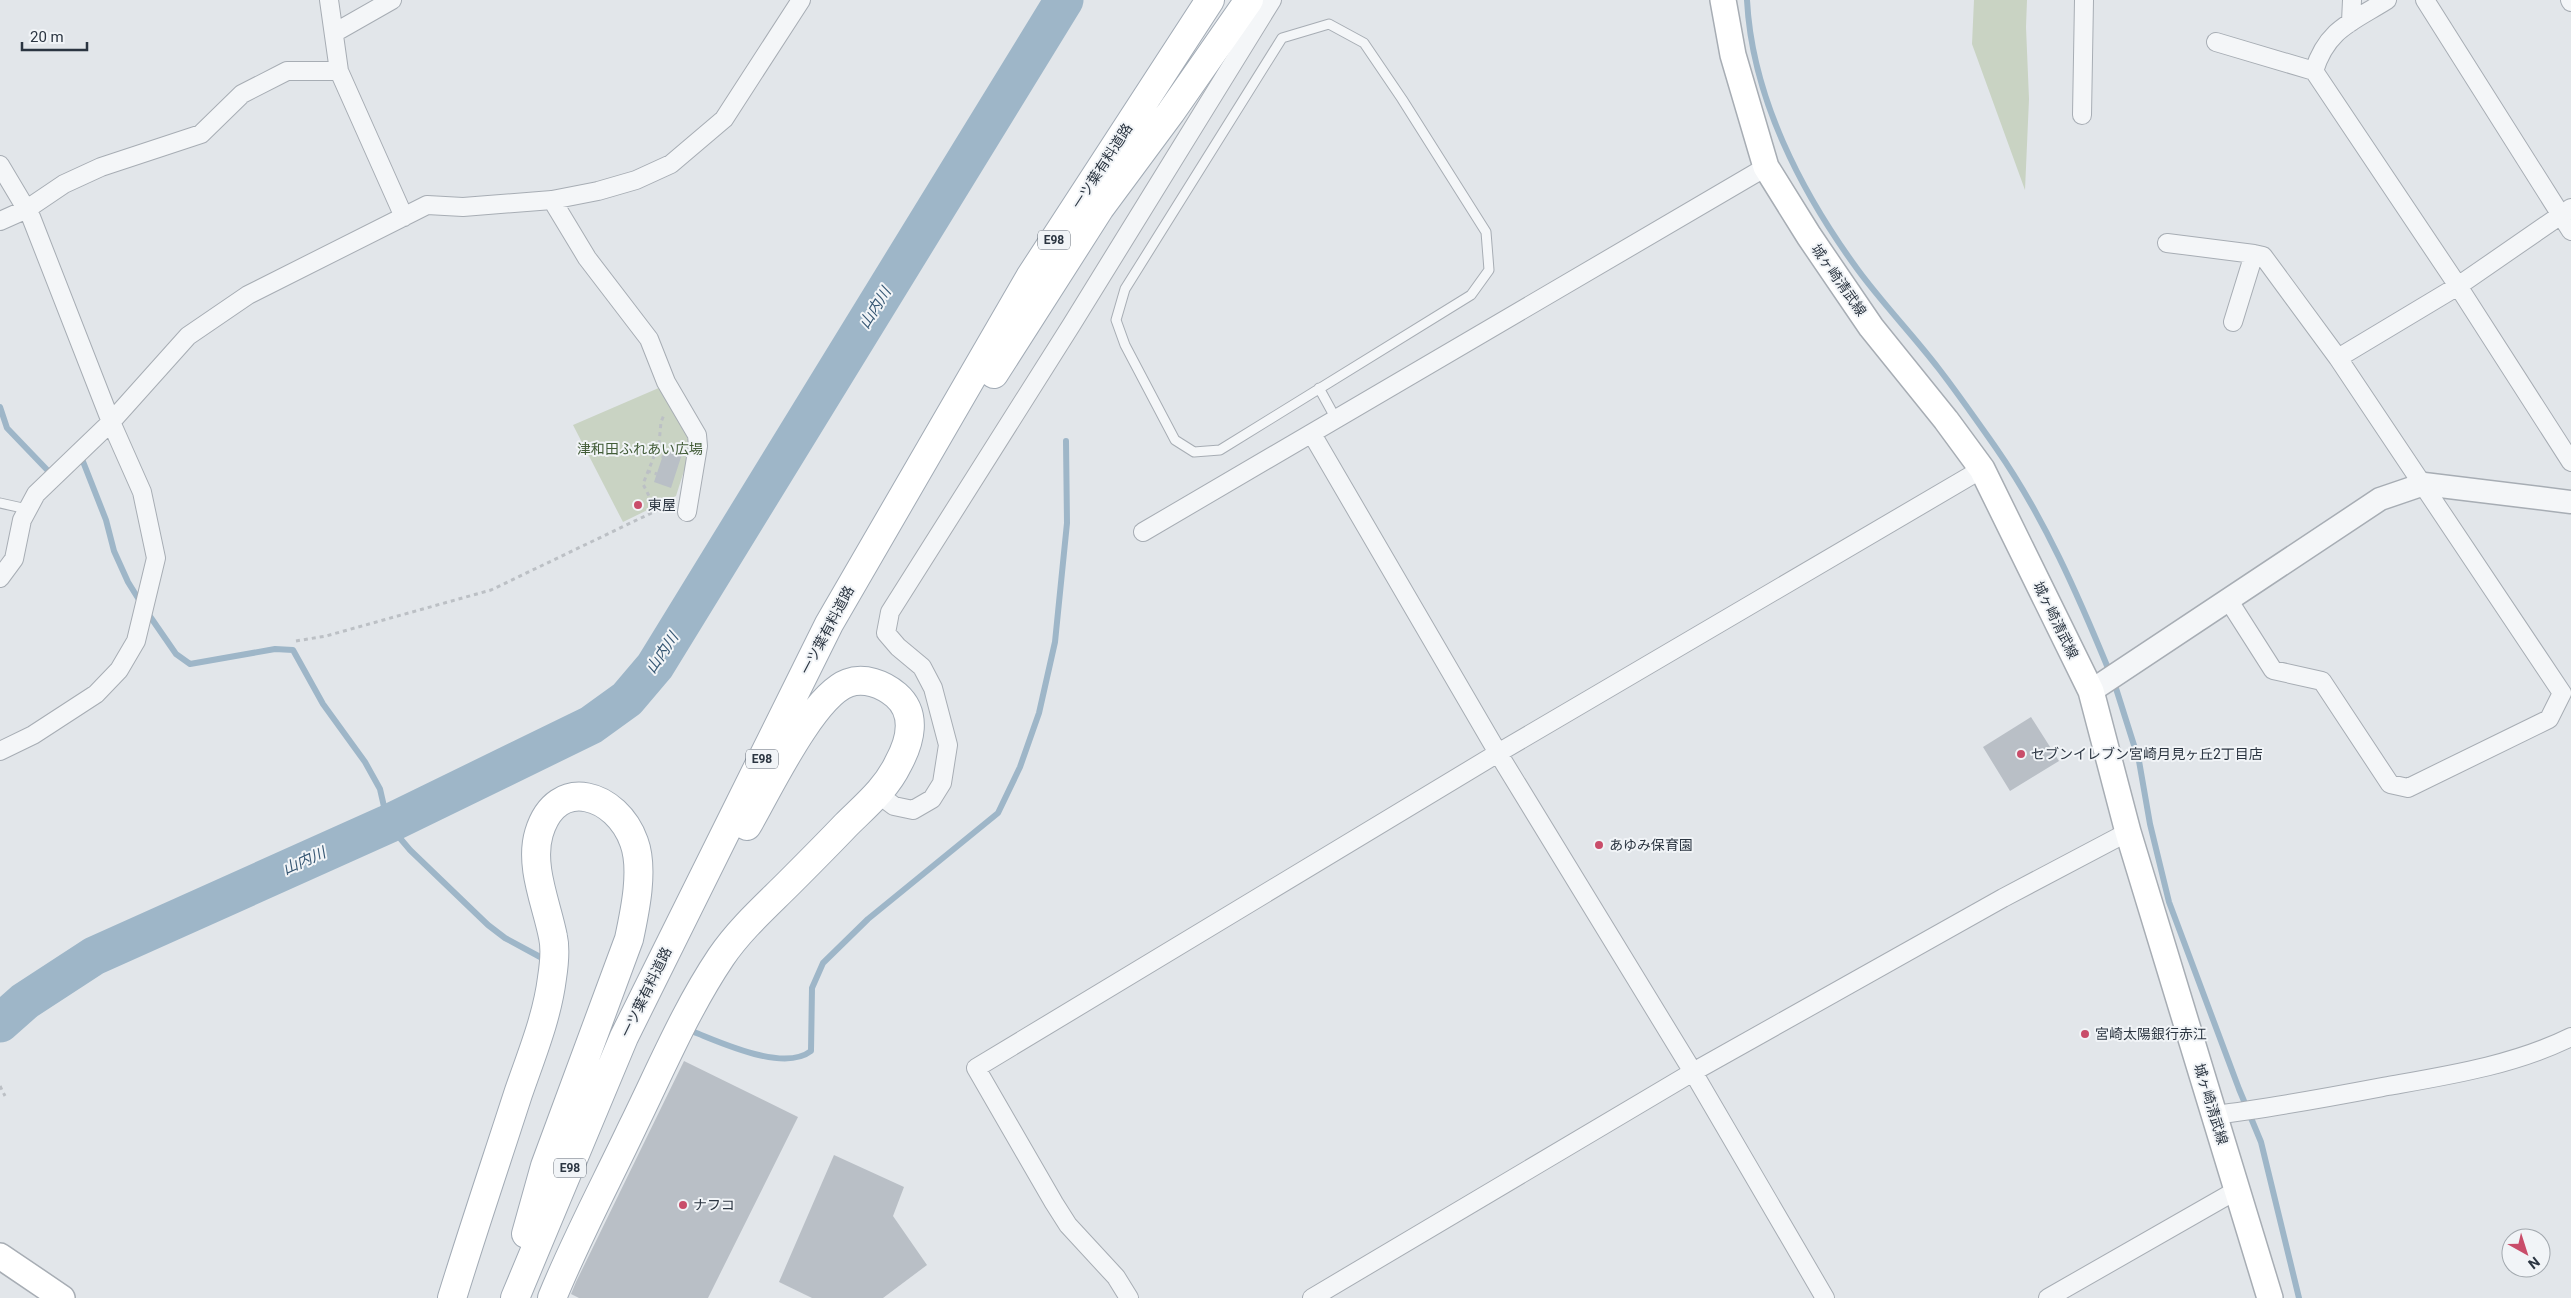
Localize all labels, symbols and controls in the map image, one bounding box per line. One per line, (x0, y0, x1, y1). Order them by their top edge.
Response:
scale bar (22, 20, 88, 52)
text: 20 m (30, 28, 64, 46)
street label: 一ツ葉有料道路 (1069, 121, 1135, 211)
road number: E98 (1038, 230, 1070, 250)
street label: 城ヶ崎清武線 (1808, 241, 1870, 319)
water label: 山内川 (855, 282, 896, 332)
park label: 津和田ふれあい広場 (577, 441, 703, 457)
place label: 東屋 (648, 497, 676, 513)
marker: 東屋 (632, 499, 644, 511)
street label: 城ヶ崎清武線 (2030, 579, 2082, 661)
street label: 一ツ葉有料道路 (797, 583, 857, 677)
water label: 山内川 (642, 628, 683, 677)
place label: セブンイレブン宮崎月見ヶ丘2丁目店 (2031, 746, 2263, 762)
marker: セブンイレブン宮崎月見ヶ丘2丁目店 (2015, 748, 2027, 760)
road number: E98 (746, 750, 778, 769)
place label: あゆみ保育園 (1609, 837, 1693, 853)
marker: あゆみ保育園 (1593, 839, 1605, 851)
water label: 山内川 (280, 843, 330, 878)
street label: 一ツ葉有料道路 (617, 944, 675, 1040)
place label: 宮崎太陽銀行赤江 (2095, 1026, 2207, 1042)
marker: 宮崎太陽銀行赤江 (2079, 1028, 2091, 1040)
street label: 城ヶ崎清武線 (2191, 1061, 2231, 1147)
road number: E98 (554, 1158, 586, 1178)
place label: ナフコ (693, 1197, 735, 1213)
marker: ナフコ (677, 1199, 689, 1211)
north arrow (2501, 1228, 2551, 1278)
text: N (2525, 1254, 2543, 1272)

